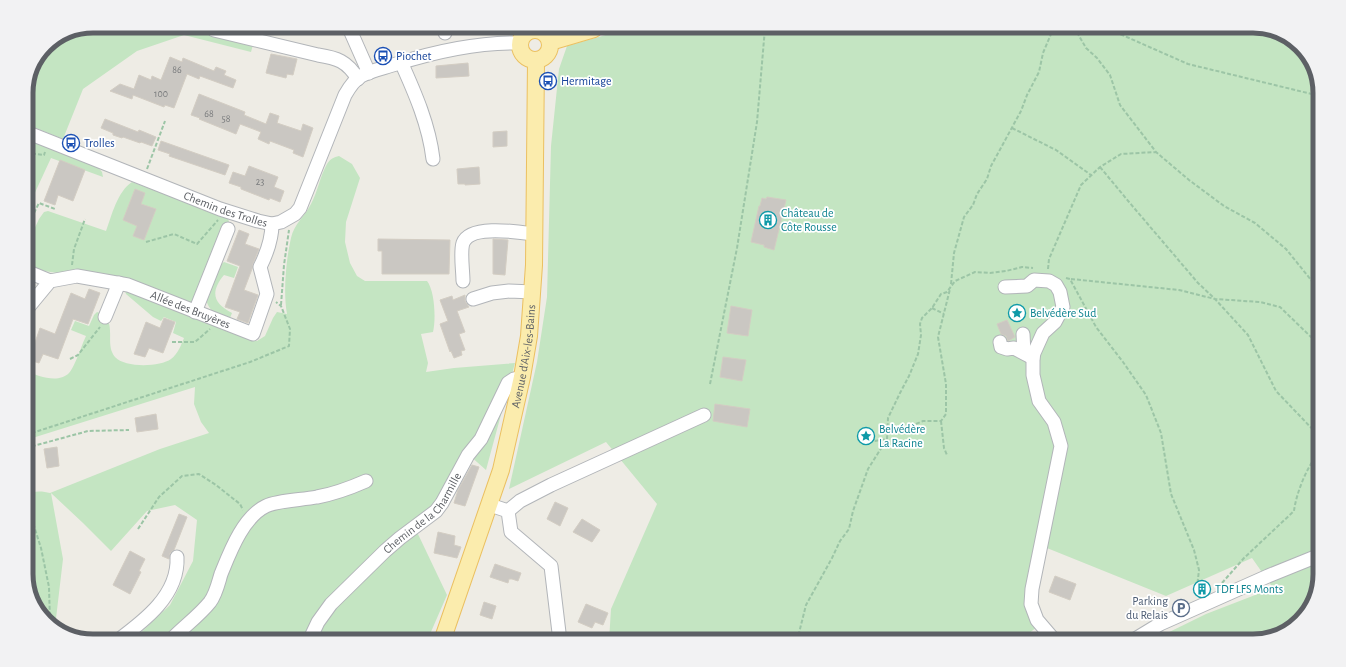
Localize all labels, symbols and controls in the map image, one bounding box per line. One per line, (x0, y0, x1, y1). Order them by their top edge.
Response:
bus stop icon: Piochet (373, 46, 393, 66)
place label: Piochet (396, 50, 431, 62)
house number: 86 (172, 65, 182, 75)
bus stop icon: Hermitage (538, 71, 558, 91)
place label: Hermitage (561, 75, 612, 87)
house number: 100 (154, 89, 168, 99)
house number: 68 (204, 109, 214, 119)
house number: 58 (222, 114, 231, 124)
bus stop icon: Trolles (61, 133, 81, 153)
place label: Trolles (84, 137, 115, 149)
house number: 23 (256, 177, 264, 187)
street label: Chemin des Trolles (182, 189, 268, 229)
place label: Château de Côte Rousse (781, 207, 837, 233)
building icon: Château de Côte Rousse (758, 210, 778, 230)
street label: Allée des Bruyères (149, 288, 232, 331)
place icon: Belvédère Sud (1007, 303, 1027, 323)
street label: Avenue d'Aix-les-Bains (509, 304, 537, 409)
place label: Belvédère Sud (1030, 307, 1096, 319)
place label: Belvédère La Racine (879, 423, 925, 449)
place icon: Belvédère La Racine (856, 426, 876, 446)
street label: Chemin de la Charmille (381, 471, 463, 556)
building icon: TDF LFS Monts (1192, 579, 1212, 599)
place label: TDF LFS Monts (1215, 583, 1283, 595)
place label: Parking du Relais (1126, 595, 1168, 621)
parking icon: Parking du Relais (1171, 598, 1191, 618)

